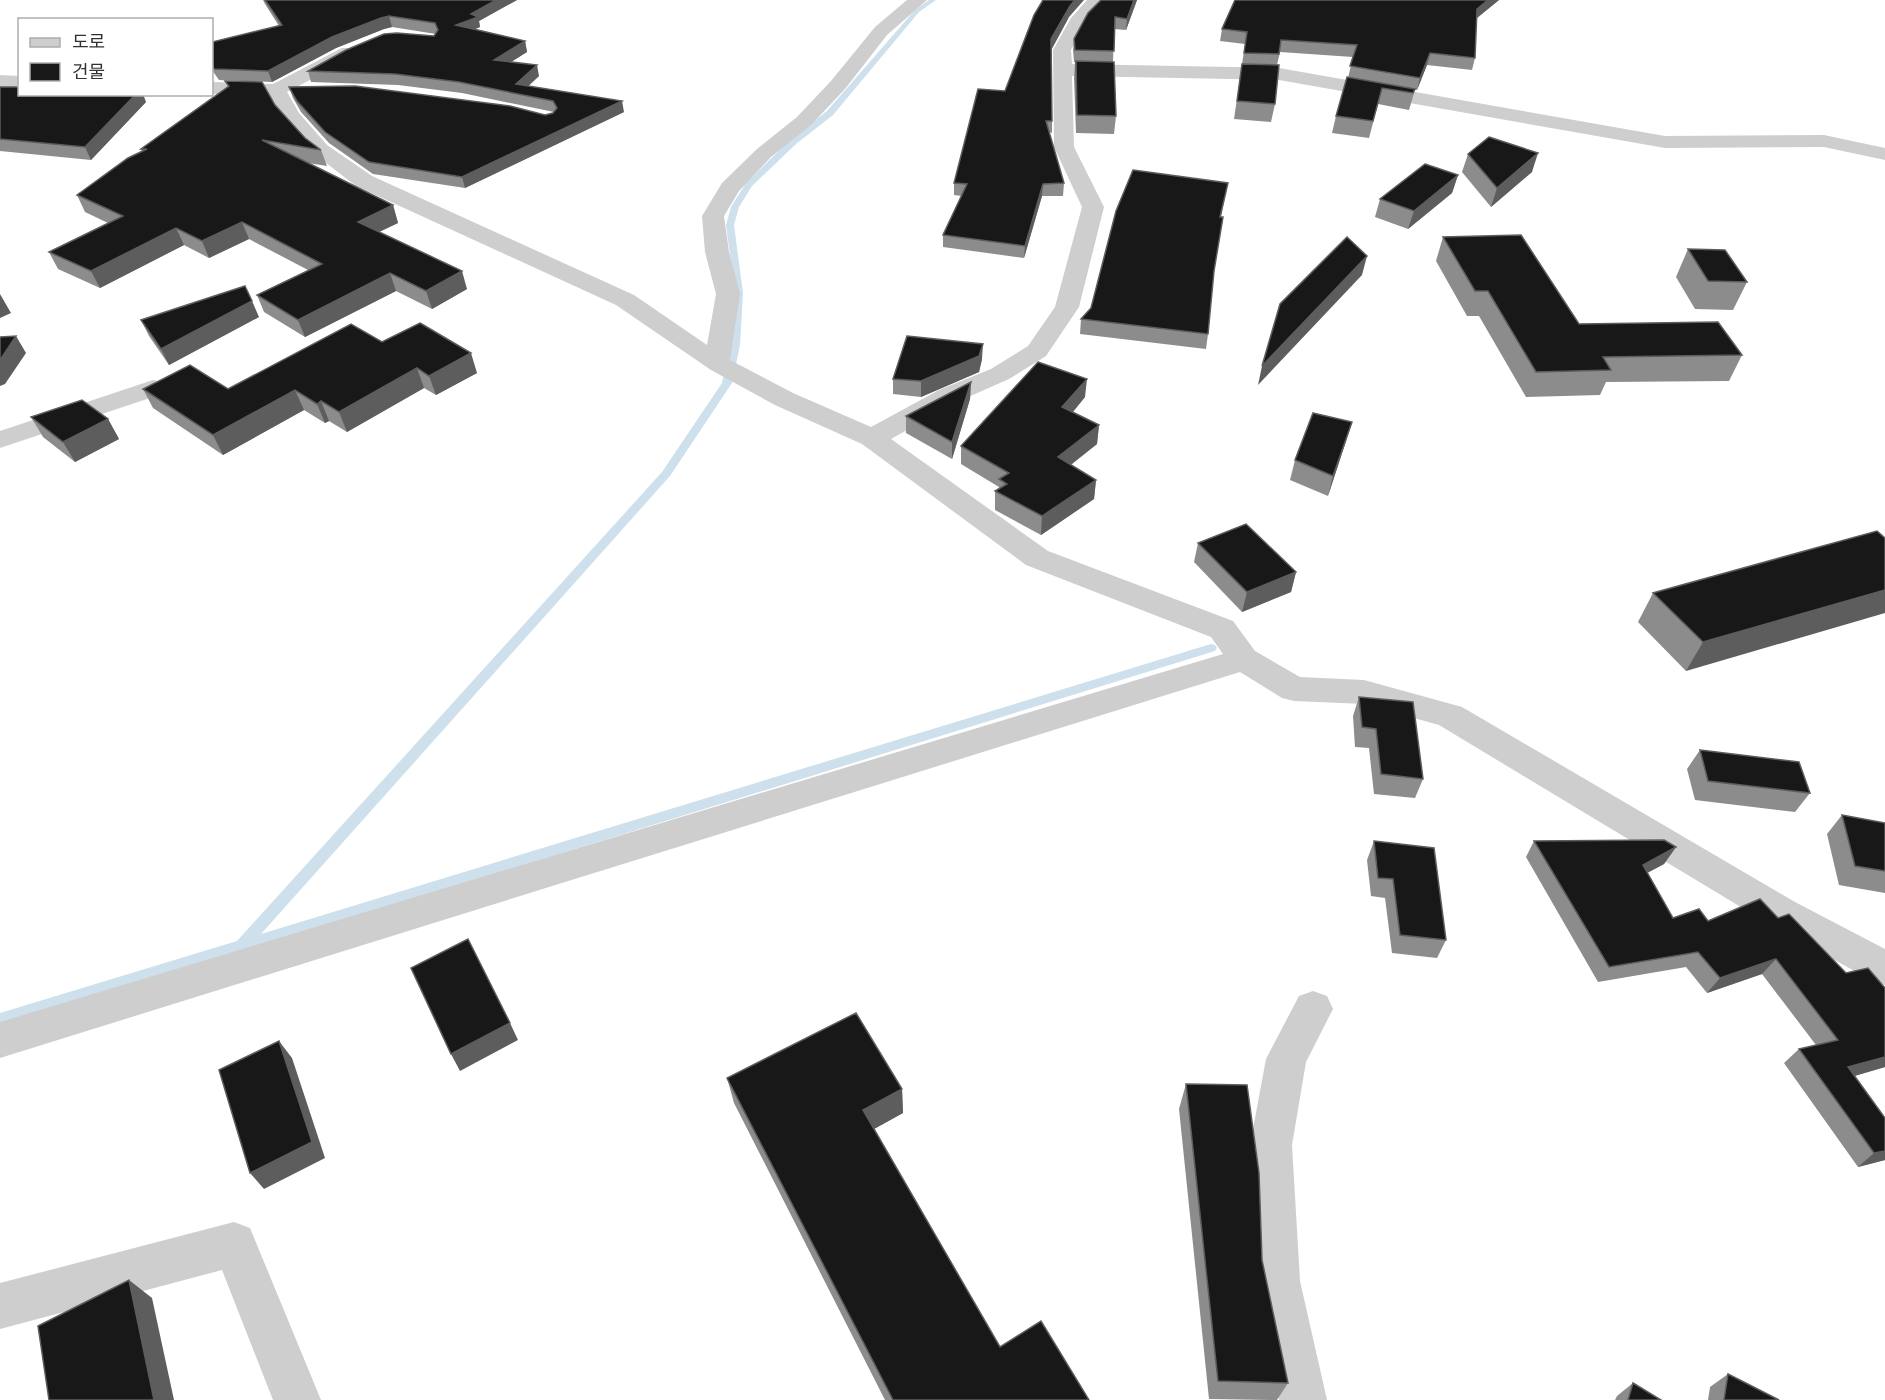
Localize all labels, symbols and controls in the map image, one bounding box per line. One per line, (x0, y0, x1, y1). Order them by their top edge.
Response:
legend (18, 18, 213, 96)
text: 도로 (72, 31, 105, 53)
text: 건물 (72, 61, 105, 83)

